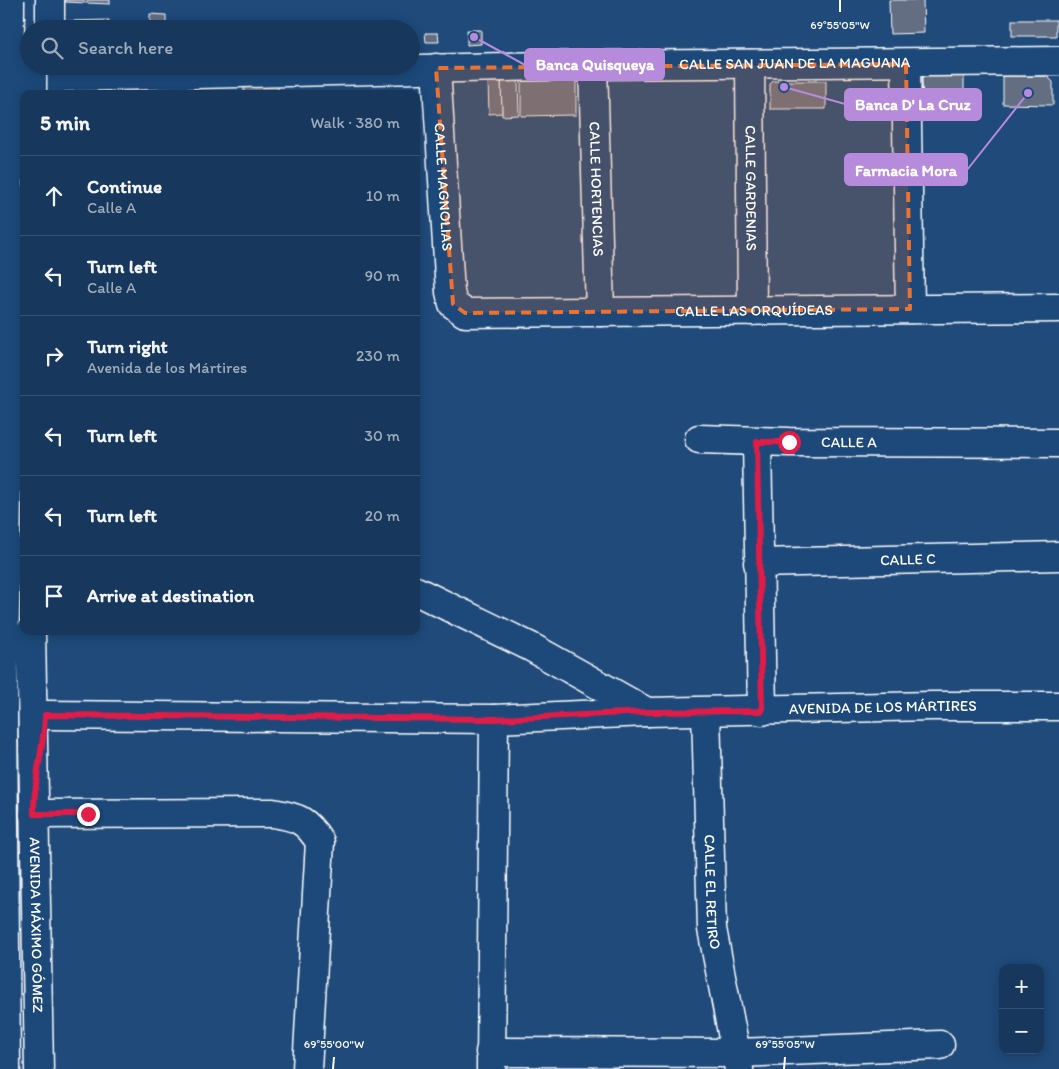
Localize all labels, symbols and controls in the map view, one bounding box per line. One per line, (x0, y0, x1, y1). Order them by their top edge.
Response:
text: 69°55'05"W (810, 18, 870, 32)
search box (20, 20, 420, 75)
icon: search (38, 34, 66, 62)
text: Search here (78, 36, 173, 59)
callout: Banca Quisqueya (525, 49, 664, 80)
street label: CALLE SAN JUAN DE LA MAGUANA (679, 53, 911, 73)
text: Banca Quisqueya (536, 55, 655, 75)
callout: Banca D' La Cruz (845, 89, 981, 120)
text: Banca D' La Cruz (855, 95, 972, 114)
text: 5 min (40, 110, 90, 135)
text: Walk · 380 m (310, 113, 400, 132)
street label: CALLE HORTENCIAS (586, 121, 607, 257)
street label: CALLE MAGNOLIAS (430, 122, 456, 251)
street label: CALLE GARDENIAS (741, 125, 761, 251)
callout: Farmacia Mora (845, 154, 967, 185)
text: Farmacia Mora (855, 161, 958, 180)
text: Continue (87, 175, 162, 198)
icon: ahead (40, 182, 68, 210)
text: 10 m (366, 186, 400, 205)
text: Calle A (87, 198, 136, 217)
text: Turn left (87, 255, 157, 278)
icon: left (40, 262, 68, 290)
text: 90 m (365, 266, 400, 285)
text: Calle A (87, 278, 136, 297)
street label: CALLE LAS ORQUÍDEAS (675, 301, 833, 320)
text: Turn right (87, 335, 168, 358)
icon: right (40, 342, 68, 370)
text: 230 m (356, 346, 400, 365)
text: Avenida de los Mártires (87, 358, 247, 377)
icon: left (40, 422, 68, 450)
text: Turn left (87, 424, 157, 447)
text: 30 m (364, 426, 400, 445)
route start (778, 431, 801, 454)
street label: CALLE A (821, 433, 877, 451)
icon: left (40, 502, 68, 530)
text: Turn left (87, 504, 157, 527)
text: 20 m (365, 506, 400, 525)
street label: CALLE C (880, 550, 936, 569)
icon: arrive (40, 582, 68, 610)
text: Arrive at destination (87, 584, 254, 607)
street label: AVENIDA DE LOS MÁRTIRES (789, 697, 977, 718)
route end (77, 803, 100, 826)
street label: CALLE EL RETIRO (700, 834, 725, 951)
street label: AVENIDA MÁXIMO GÓMEZ (26, 837, 47, 1013)
map controls (999, 964, 1044, 1054)
button: + (999, 964, 1044, 1009)
button: − (999, 1009, 1044, 1054)
text: 69°55'00"W (304, 1037, 364, 1051)
text: 69°55'05"W (755, 1037, 815, 1051)

